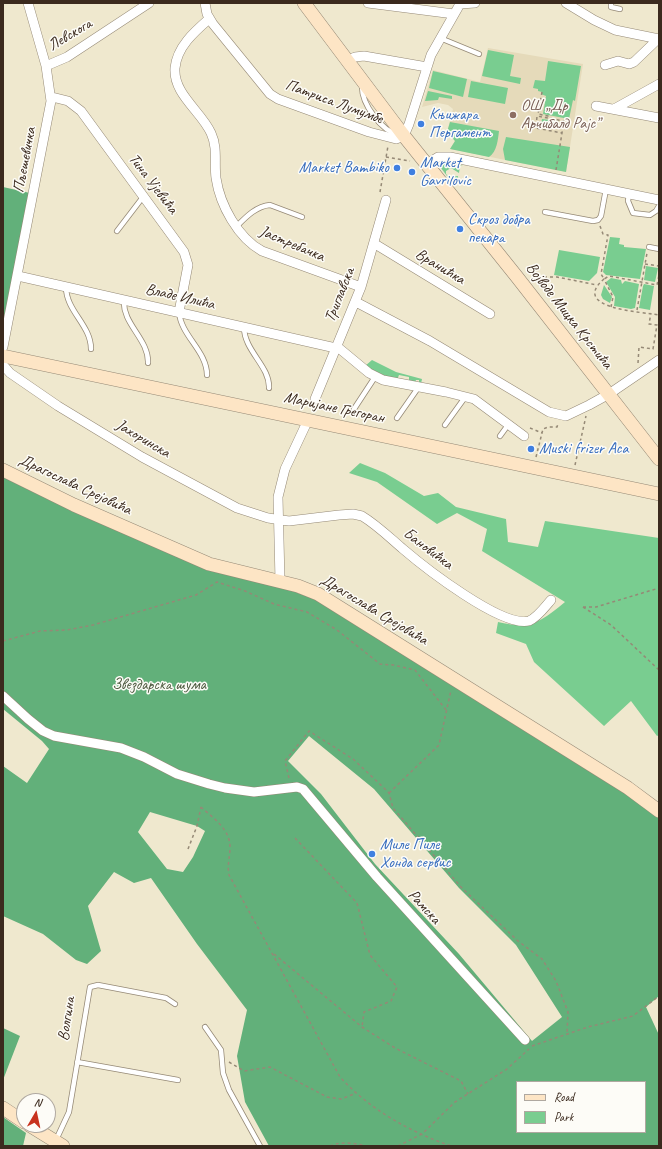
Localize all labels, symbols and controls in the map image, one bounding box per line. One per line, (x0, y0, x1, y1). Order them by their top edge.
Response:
street label: Левскога (45, 15, 95, 55)
street label: Патриса Лумумбе (283, 75, 385, 129)
place label: ОШ „Др Арчибалд Рајс” (521, 96, 600, 134)
place label: Књижара Пергамент (429, 105, 491, 143)
marker: ОШ „Др Арчибалд Рајс” (508, 110, 518, 120)
marker: Књижара Пергамент (416, 119, 426, 129)
street label: Пљешевичка (9, 126, 41, 194)
street label: Тина Ујевића (124, 150, 182, 218)
place label: Market Gavrilovic (420, 153, 471, 191)
place label: Market Bambiko (299, 158, 389, 178)
marker: Market Bambiko (392, 163, 402, 173)
marker: Market Gavrilovic (407, 167, 417, 177)
place label: Скроз добра пекара (468, 210, 530, 248)
street label: Јастребачка (257, 222, 327, 266)
marker: Скроз добра пекара (455, 224, 465, 234)
street label: Вранићка (412, 245, 468, 289)
street label: Војводе Мицка Крстића (521, 259, 617, 373)
street label: Триглавска (320, 265, 360, 325)
street label: Владе Илића (143, 280, 217, 314)
street label: Маријане Грегоран (282, 388, 386, 428)
street label: Јахоринска (112, 415, 174, 463)
place label: Muski frizer Aca (539, 439, 628, 459)
marker: Muski frizer Aca (526, 444, 536, 454)
street label: Драгослава Срејовића (16, 451, 134, 519)
street label: Бановићка (399, 524, 457, 574)
street label: Драгослава Срејовића (317, 570, 431, 650)
park label: Звездарска шума (112, 675, 206, 695)
place label: Миле Пиле Хонда сервис (380, 835, 450, 873)
marker: Миле Пиле Хонда сервис (367, 849, 377, 859)
street label: Рамска (403, 886, 445, 928)
street label: Волгина (54, 996, 80, 1042)
legend (516, 1081, 646, 1133)
text: Road (554, 1089, 574, 1105)
north arrow (16, 1093, 56, 1133)
text: N (33, 1095, 42, 1110)
text: Park (554, 1109, 573, 1125)

